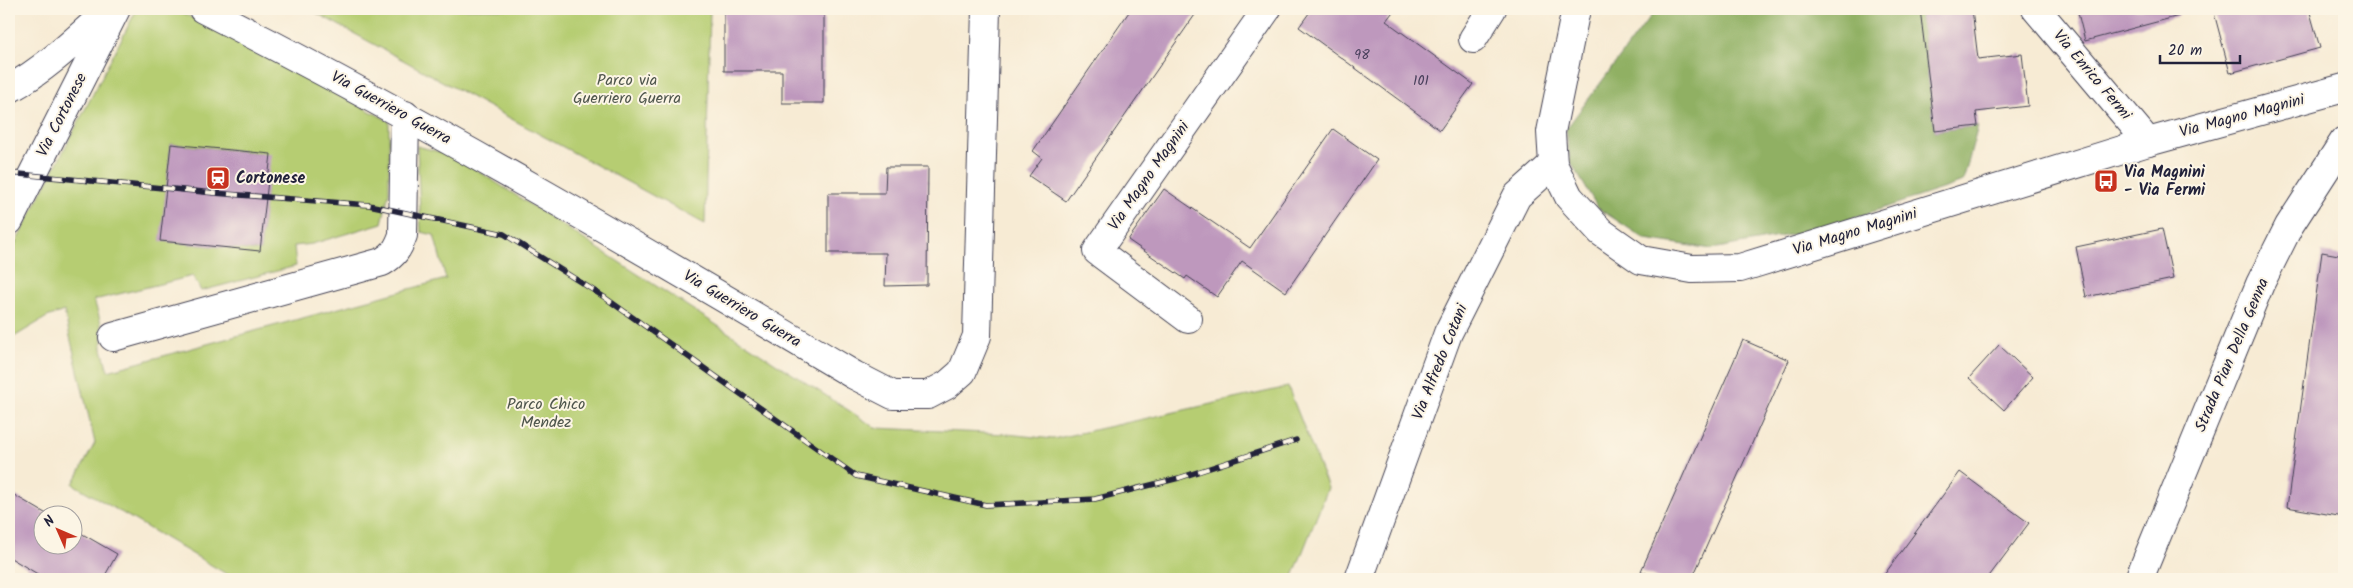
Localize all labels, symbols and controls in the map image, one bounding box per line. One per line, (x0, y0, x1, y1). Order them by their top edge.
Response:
street label: Via Enrico Fermi (2047, 24, 2138, 127)
scale bar (2160, 32, 2240, 64)
text: 20 m (2168, 39, 2202, 63)
house number: 98 (1354, 44, 1370, 66)
street label: Via Guerriero Guerra (326, 65, 456, 151)
park label: Parco via Guerriero Guerra (573, 68, 681, 111)
street label: Via Cortonese (30, 69, 94, 161)
house number: 101 (1413, 70, 1429, 92)
street label: Via Magno Magnini (2177, 87, 2308, 145)
street label: Via Magno Magnini (1102, 115, 1197, 236)
place label: Via Magnini - Via Fermi (2124, 160, 2206, 203)
station icon: Cortonese (205, 165, 231, 191)
place label: Cortonese (236, 166, 306, 191)
bus stop icon: Via Magnini - Via Fermi (2093, 168, 2119, 194)
street label: Via Magno Magnini (1790, 201, 1921, 263)
street label: Via Guerriero Guerra (678, 264, 806, 354)
street label: Strada Pian Della Genna (2188, 274, 2276, 436)
street label: Via Alfredo Cotani (1405, 299, 1475, 424)
park label: Parco Chico Mendez (507, 392, 585, 435)
north arrow (32, 506, 82, 556)
text: N (39, 510, 61, 532)

